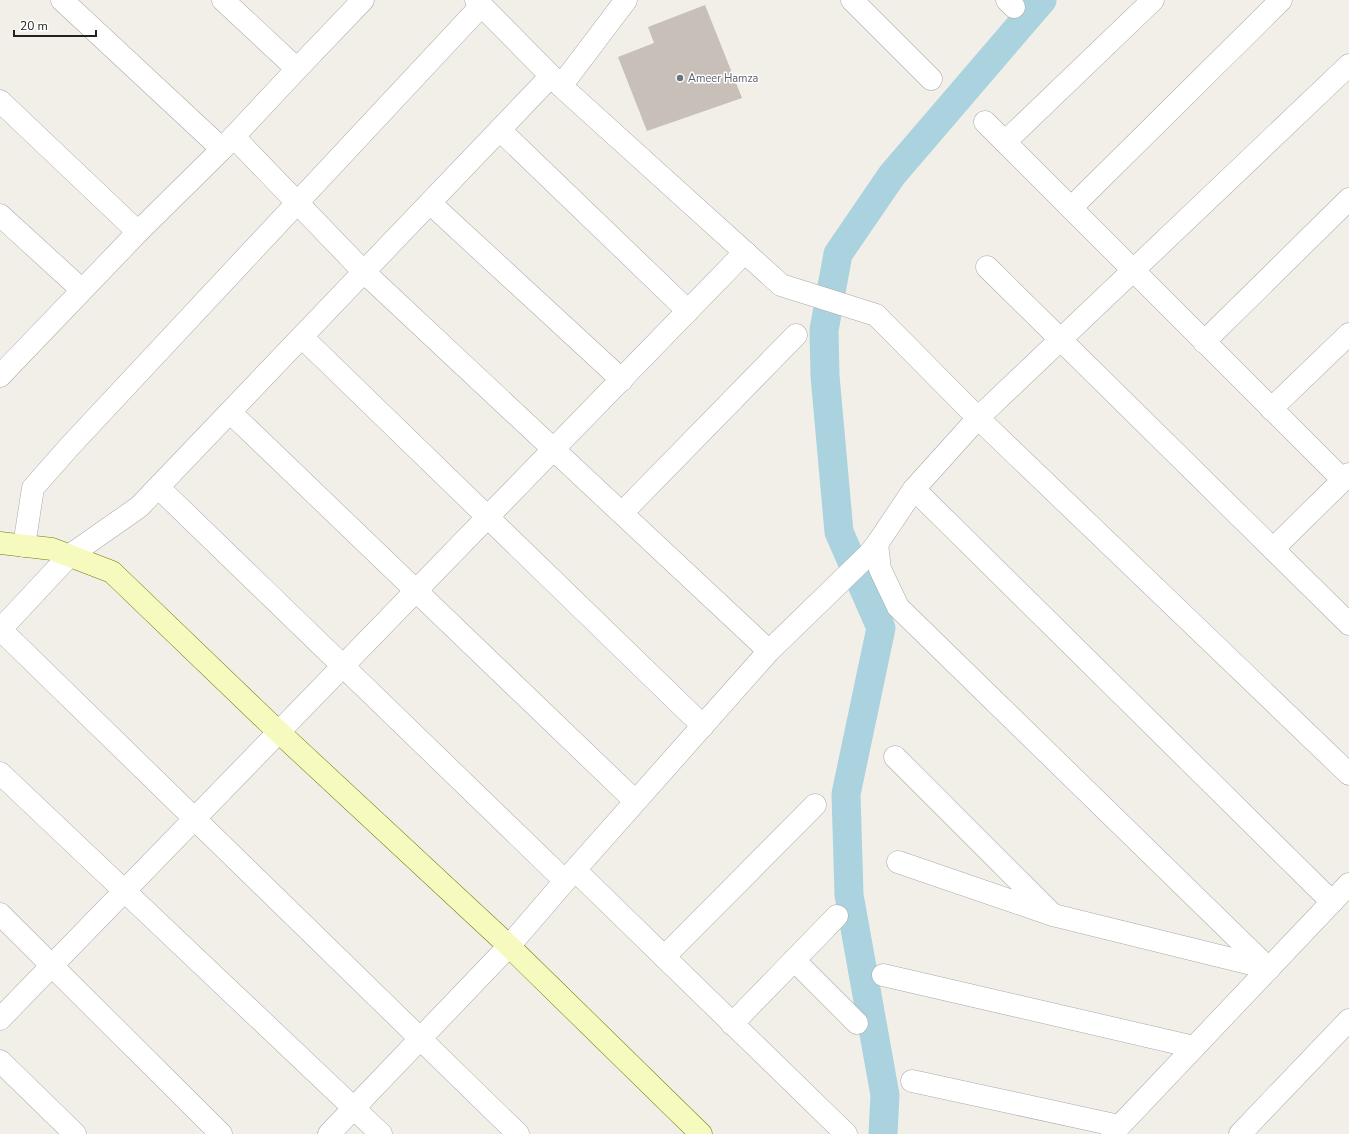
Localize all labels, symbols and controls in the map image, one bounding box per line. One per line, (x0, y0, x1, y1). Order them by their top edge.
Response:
scale bar (14, 12, 96, 38)
text: 20 m (20, 18, 48, 34)
place label: Ameer Hamza (688, 71, 759, 86)
marker: Ameer Hamza (675, 73, 685, 83)

